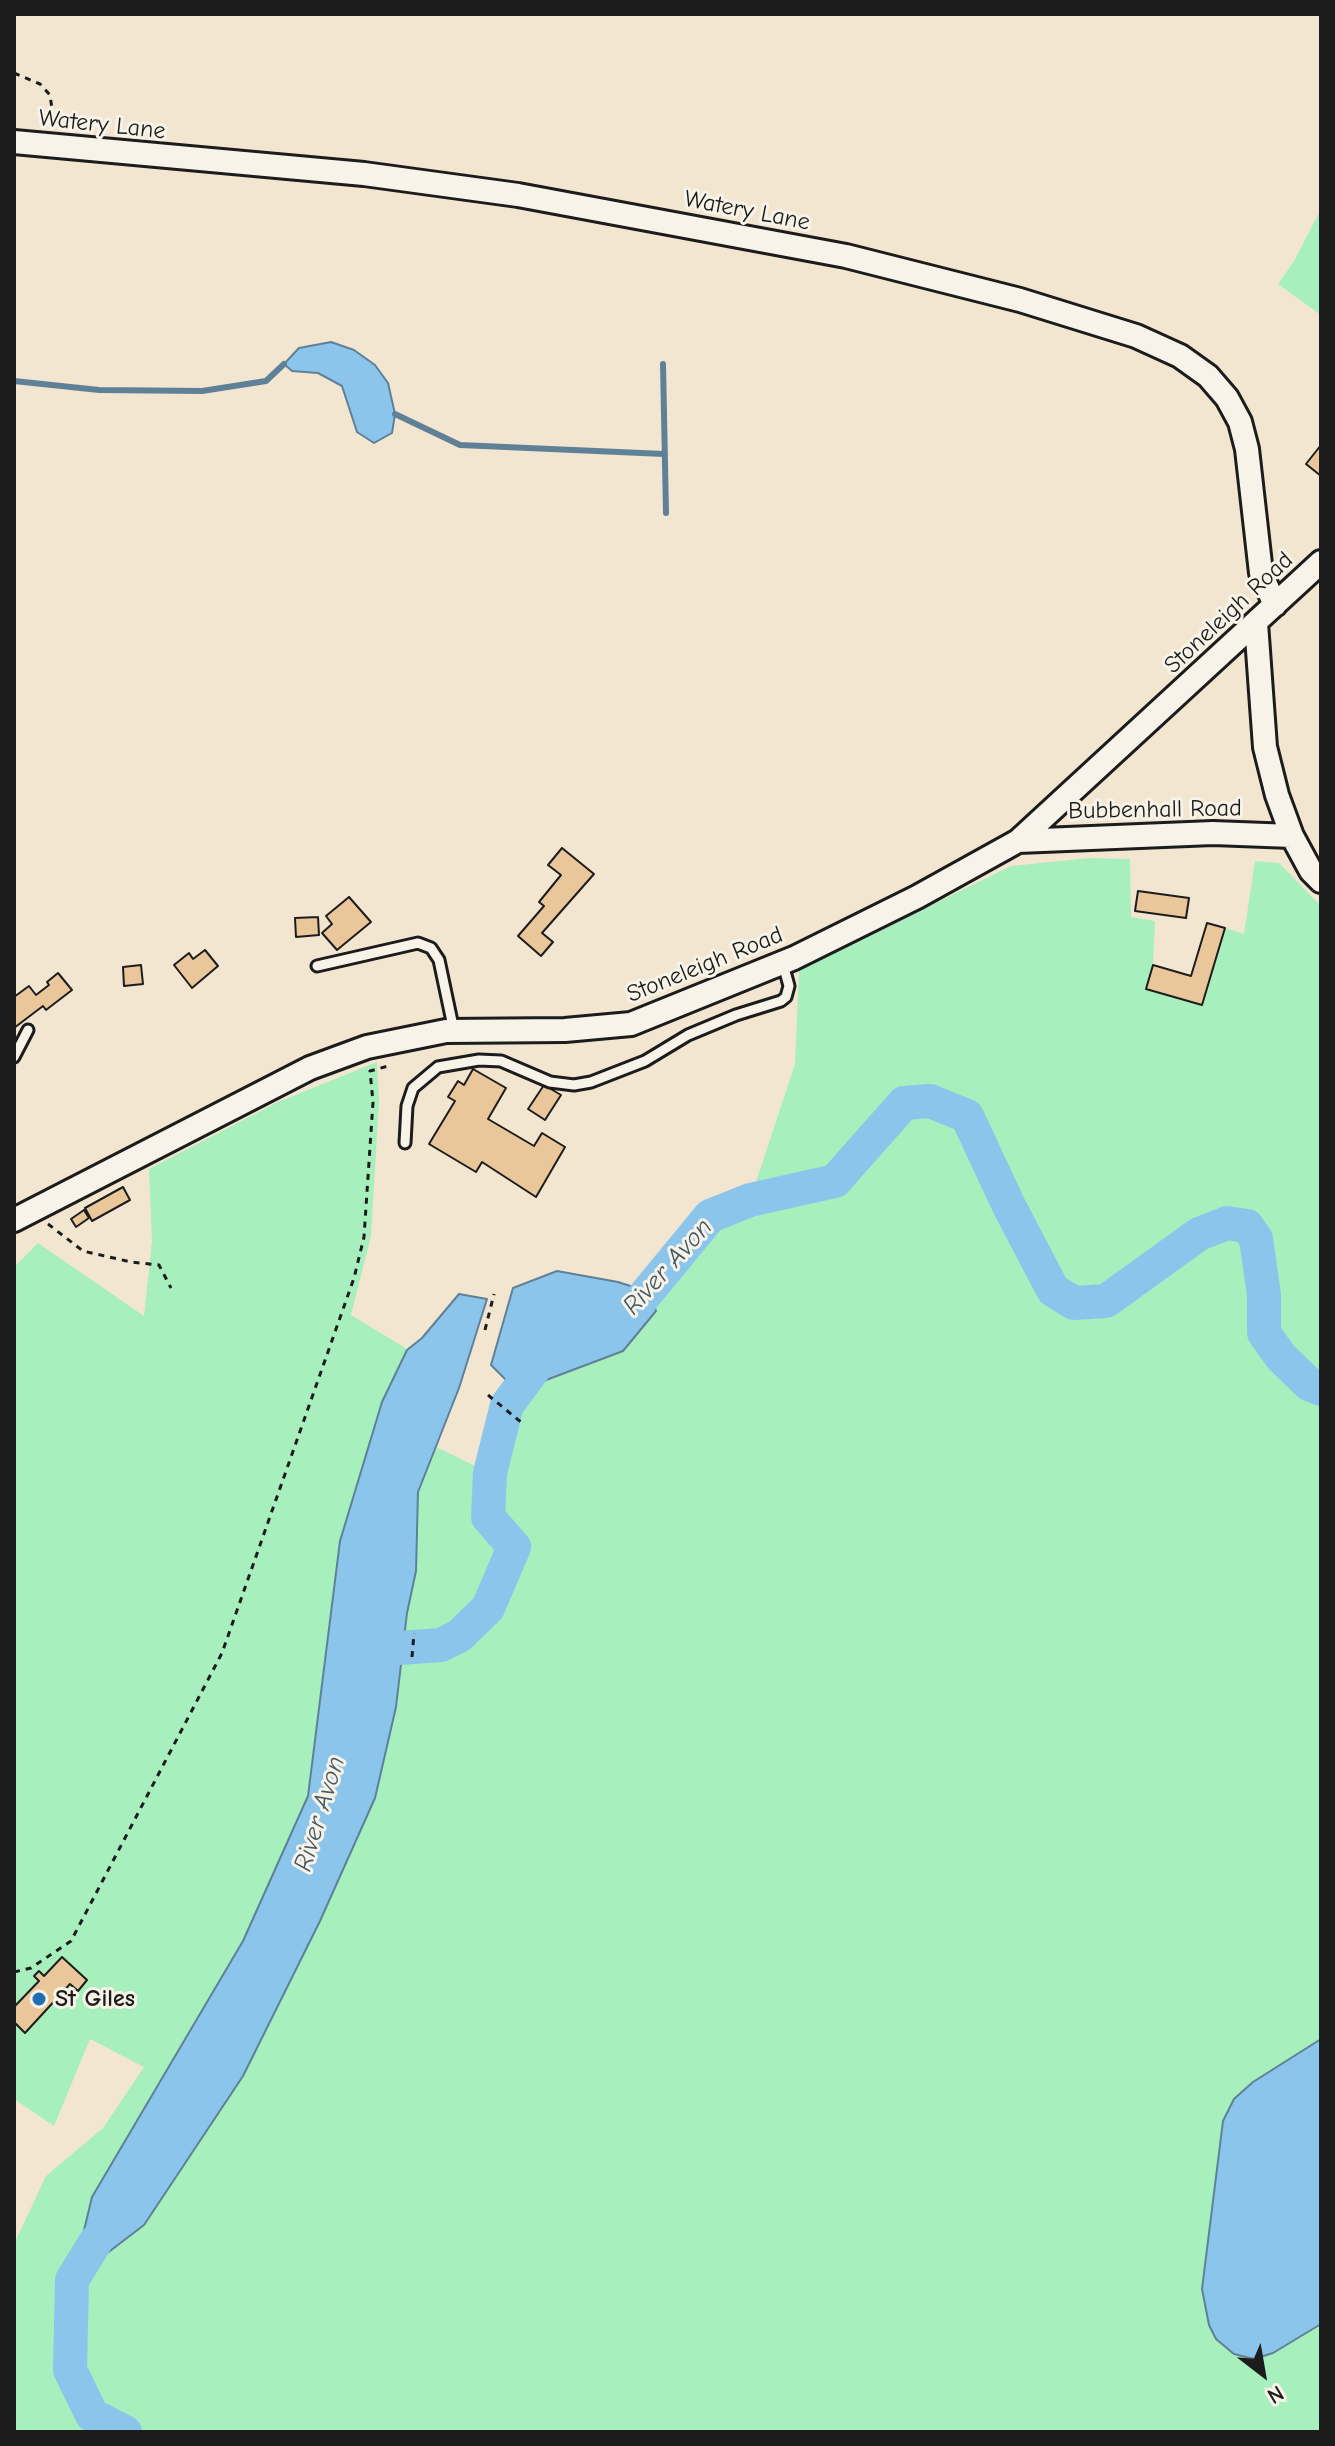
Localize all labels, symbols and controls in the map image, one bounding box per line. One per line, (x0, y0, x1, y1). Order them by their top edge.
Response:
street label: Watery Lane (37, 104, 167, 146)
street label: Watery Lane (682, 185, 812, 237)
street label: Stoneleigh Road (1159, 546, 1299, 680)
street label: Bubbenhall Road (1068, 794, 1242, 826)
street label: Stoneleigh Road (623, 921, 787, 1009)
water label: River Avon (617, 1213, 719, 1321)
water label: River Avon (288, 1753, 352, 1875)
place label: St Giles (55, 1985, 135, 2013)
marker: St Giles (30, 1990, 48, 2008)
north arrow (1223, 2334, 1303, 2414)
text: N (1263, 2380, 1288, 2409)

